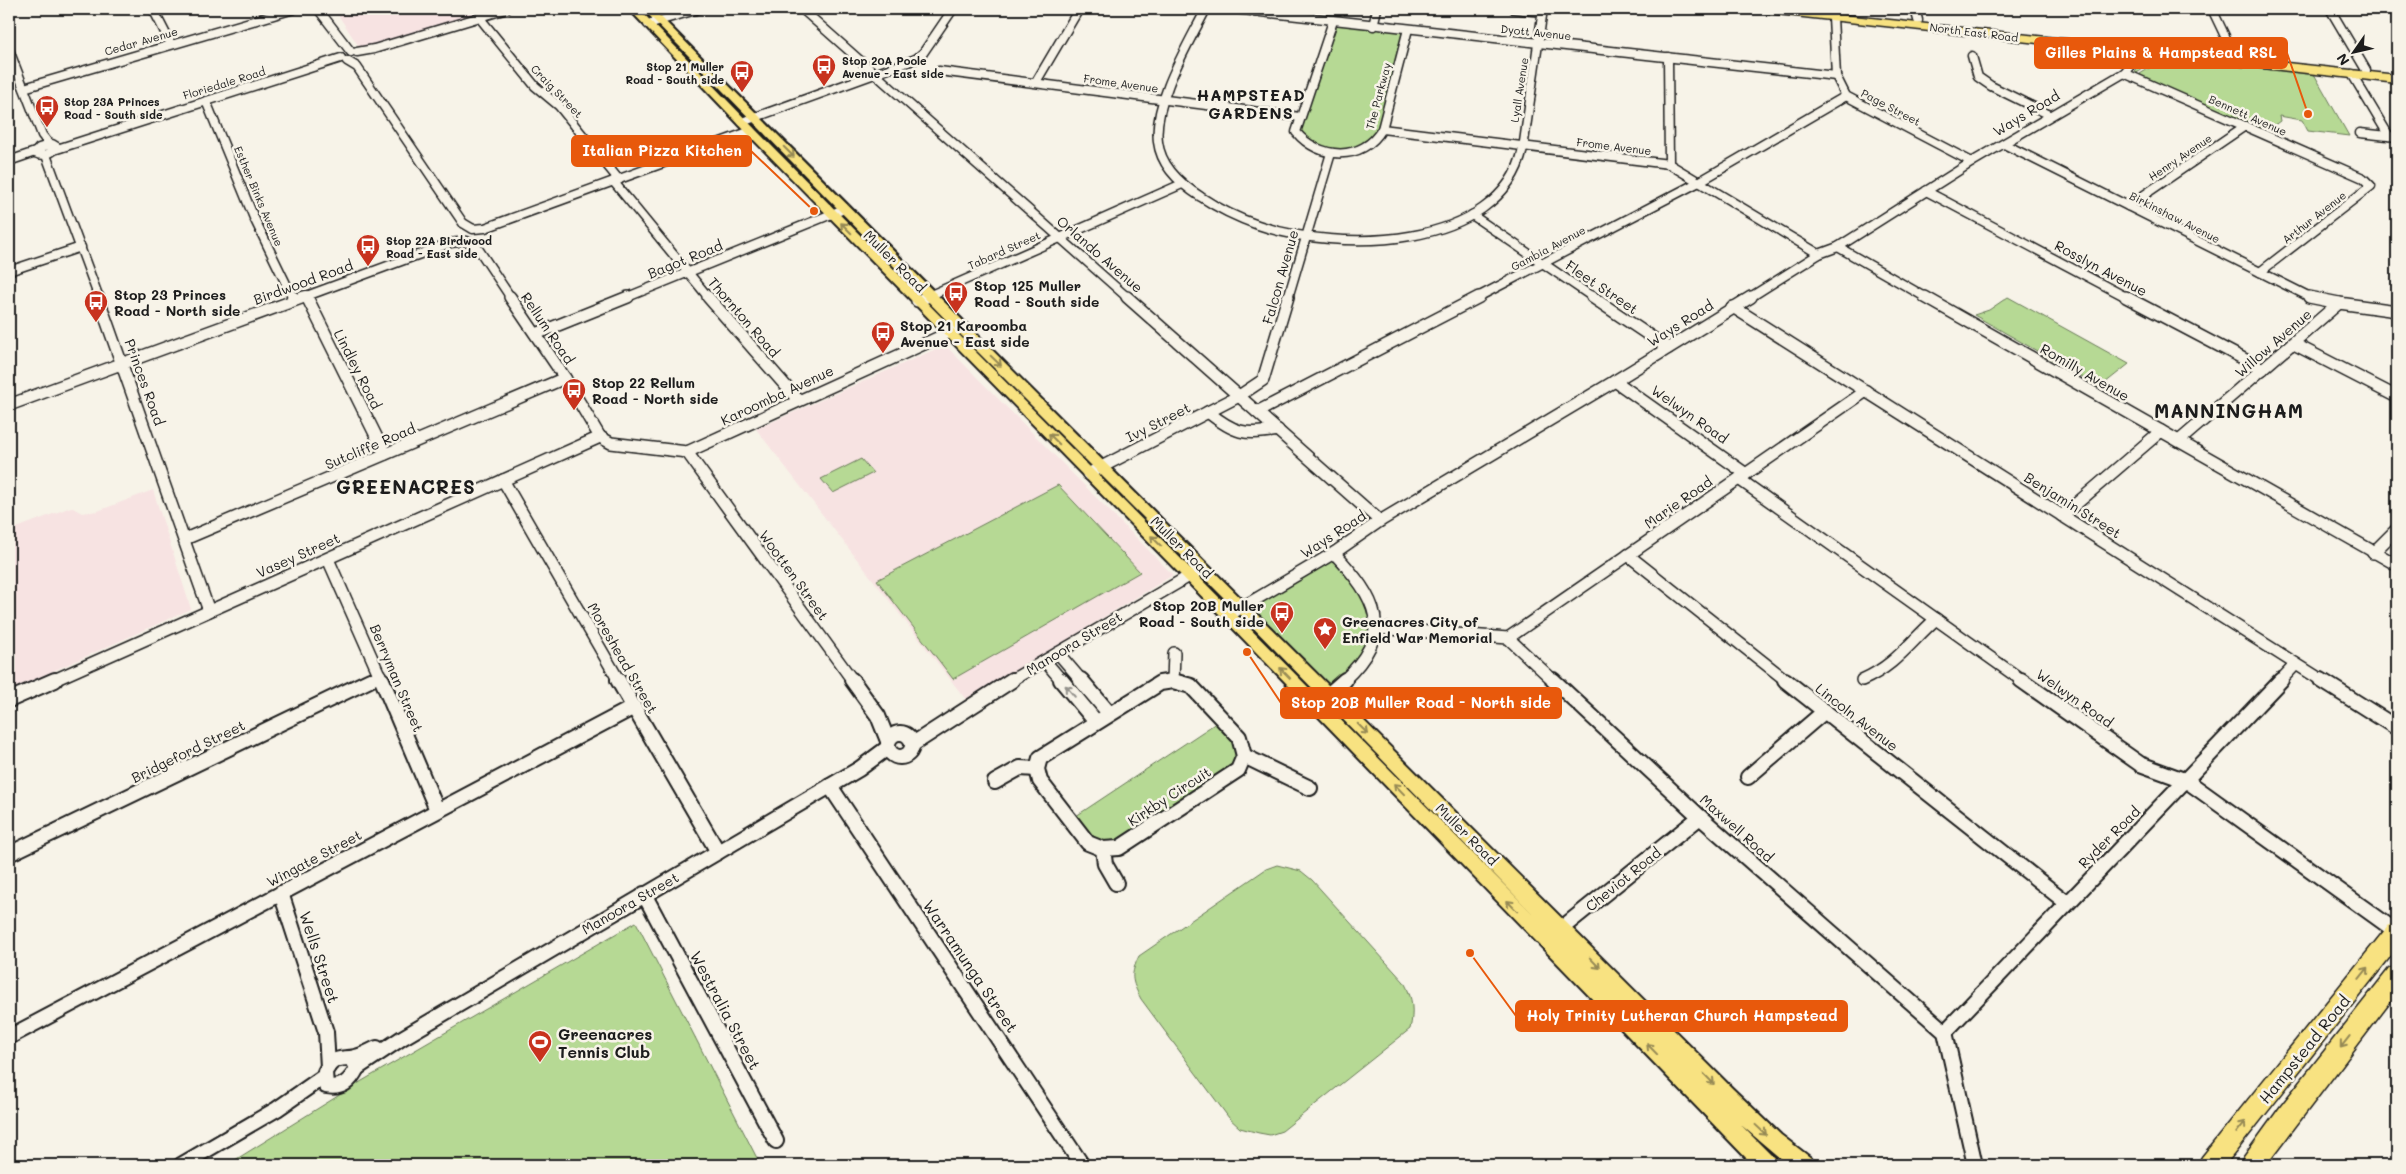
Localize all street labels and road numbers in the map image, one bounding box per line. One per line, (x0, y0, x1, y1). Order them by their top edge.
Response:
street label: North East Road (1929, 19, 2019, 45)
street label: Dyott Avenue (1500, 21, 1572, 43)
street label: Cedar Avenue (103, 23, 180, 59)
street label: Lyall Avenue (1506, 56, 1532, 124)
street label: Craig Street (528, 61, 586, 121)
street label: The Parkway (1362, 61, 1394, 131)
street label: Floriedale Road (181, 63, 267, 103)
street label: Frome Avenue (1083, 70, 1160, 96)
street label: Page Street (1859, 85, 1923, 129)
street label: Ways Road (1989, 86, 2063, 140)
street label: Bennett Avenue (2207, 91, 2290, 139)
street label: Henry Avenue (2145, 130, 2215, 184)
street label: Frome Avenue (1576, 134, 1652, 158)
street label: Esther Binks Avenue (231, 144, 287, 249)
street label: Arthur Avenue (2279, 187, 2349, 247)
street label: Birkinshaw Avenue (2127, 188, 2223, 246)
street label: Orlando Avenue (1053, 211, 1147, 297)
street label: Gambia Avenue (1508, 222, 1588, 274)
street label: Muller Road (860, 226, 930, 296)
street label: Tabard Street (965, 227, 1043, 273)
street label: Falcon Avenue (1257, 228, 1303, 326)
street label: Bagot Road (645, 235, 725, 283)
street label: Rosslyn Avenue (2051, 236, 2151, 300)
street label: Birdwood Road (251, 255, 355, 309)
street label: Fleet Street (1562, 256, 1642, 318)
street label: Thornton Road (704, 273, 784, 361)
street label: Rellum Road (517, 288, 579, 368)
street label: Ways Road (1643, 295, 1717, 351)
street label: Willow Avenue (2231, 304, 2315, 382)
street label: Lindley Road (330, 326, 386, 412)
street label: Princes Road (121, 336, 169, 428)
street label: Romilly Avenue (2037, 339, 2133, 405)
street label: Karoomba Avenue (717, 360, 837, 430)
street label: Welwyn Road (1648, 380, 1732, 448)
street label: Ivy Street (1123, 398, 1193, 446)
street label: Sutcliffe Road (322, 418, 418, 474)
street label: Benjamin Street (2021, 468, 2125, 542)
street label: Marie Road (1640, 471, 1716, 533)
street label: Ways Road (1297, 506, 1370, 562)
street label: Muller Road (1147, 512, 1217, 582)
street label: Wootten Street (755, 526, 833, 624)
street label: Vasey Street (253, 528, 343, 582)
street label: Moreshead Street (583, 599, 663, 717)
street label: Manoora Street (1022, 607, 1126, 679)
street label: Berryman Street (366, 621, 428, 735)
street label: Welwyn Road (2033, 664, 2117, 732)
street label: Lincoln Avenue (1812, 679, 1902, 755)
street label: Bridgeford Street (128, 715, 248, 787)
street label: Kirkby Circuit (1124, 762, 1214, 830)
street label: Maxwell Road (1696, 790, 1778, 866)
street label: Muller Road (1432, 799, 1502, 869)
street label: Ryder Road (2074, 802, 2144, 872)
street label: Wingate Street (263, 825, 365, 891)
street label: Cheviot Road (1581, 843, 1665, 915)
street label: Manoora Street (578, 868, 682, 938)
street label: Warramunga Street (919, 896, 1023, 1036)
street label: Wells Street (295, 908, 345, 1006)
street label: Westralia Street (686, 947, 766, 1073)
street label: Hampstead Road (2254, 990, 2354, 1108)

